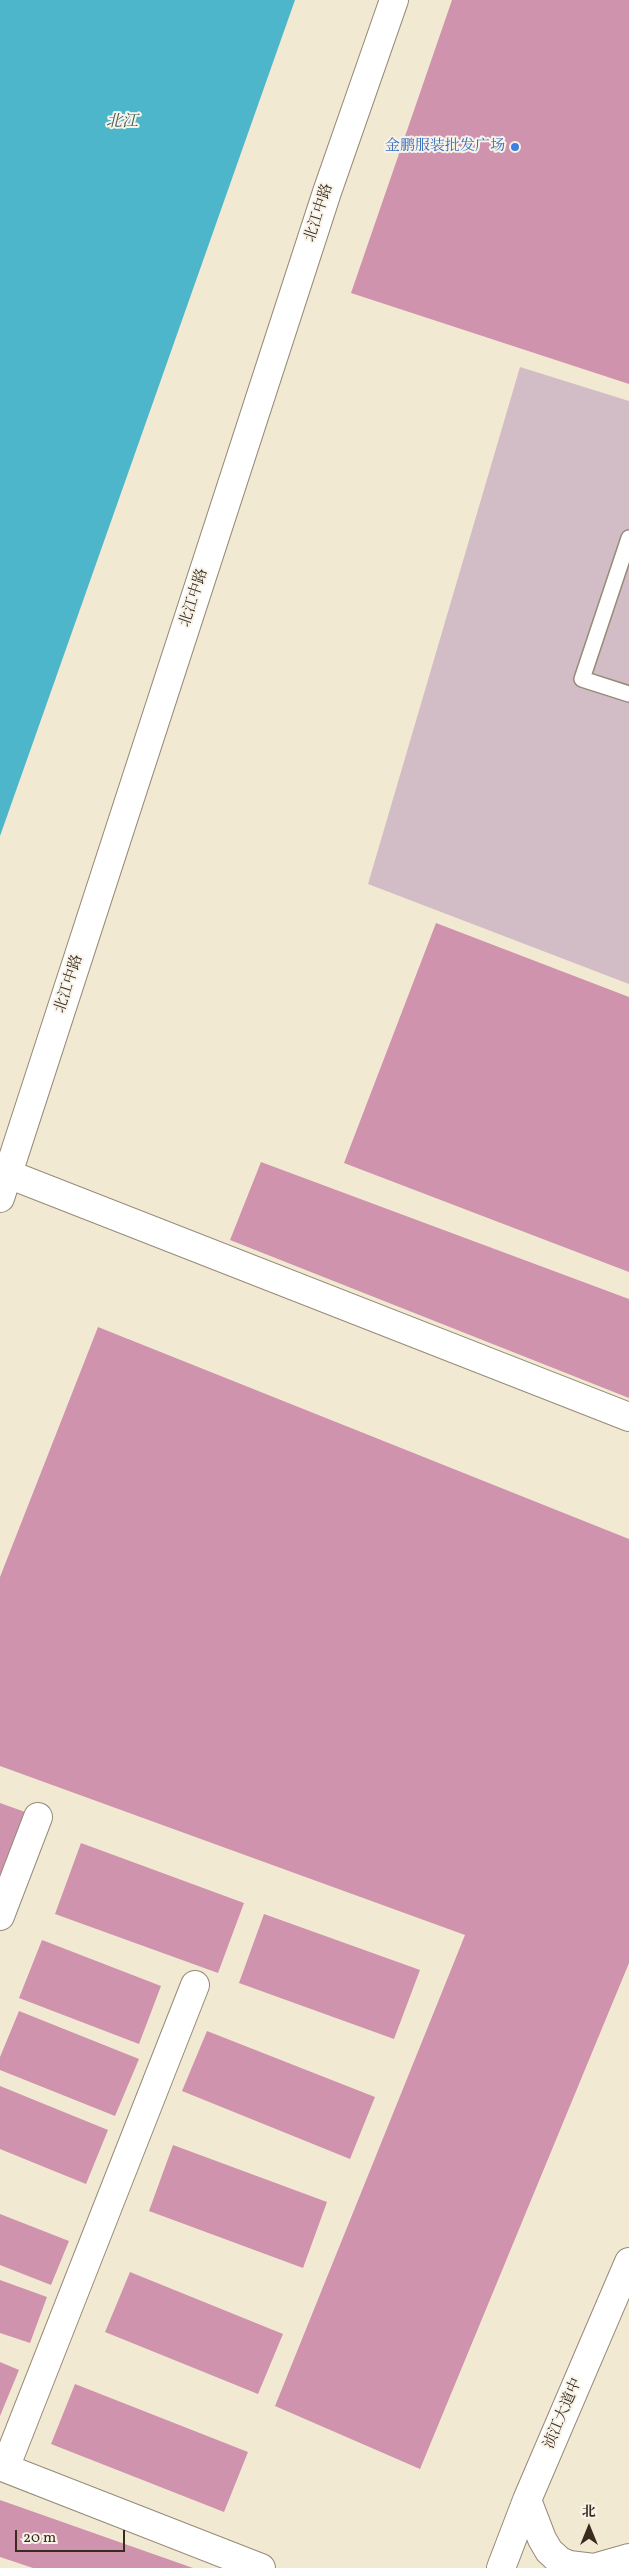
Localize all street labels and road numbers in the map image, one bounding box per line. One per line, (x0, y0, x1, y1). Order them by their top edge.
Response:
street label: 北江中路 (302, 182, 338, 244)
street label: 北江中路 (177, 567, 213, 629)
street label: 北江中路 (52, 953, 88, 1015)
street label: 浈江大道中 (541, 2376, 587, 2452)

